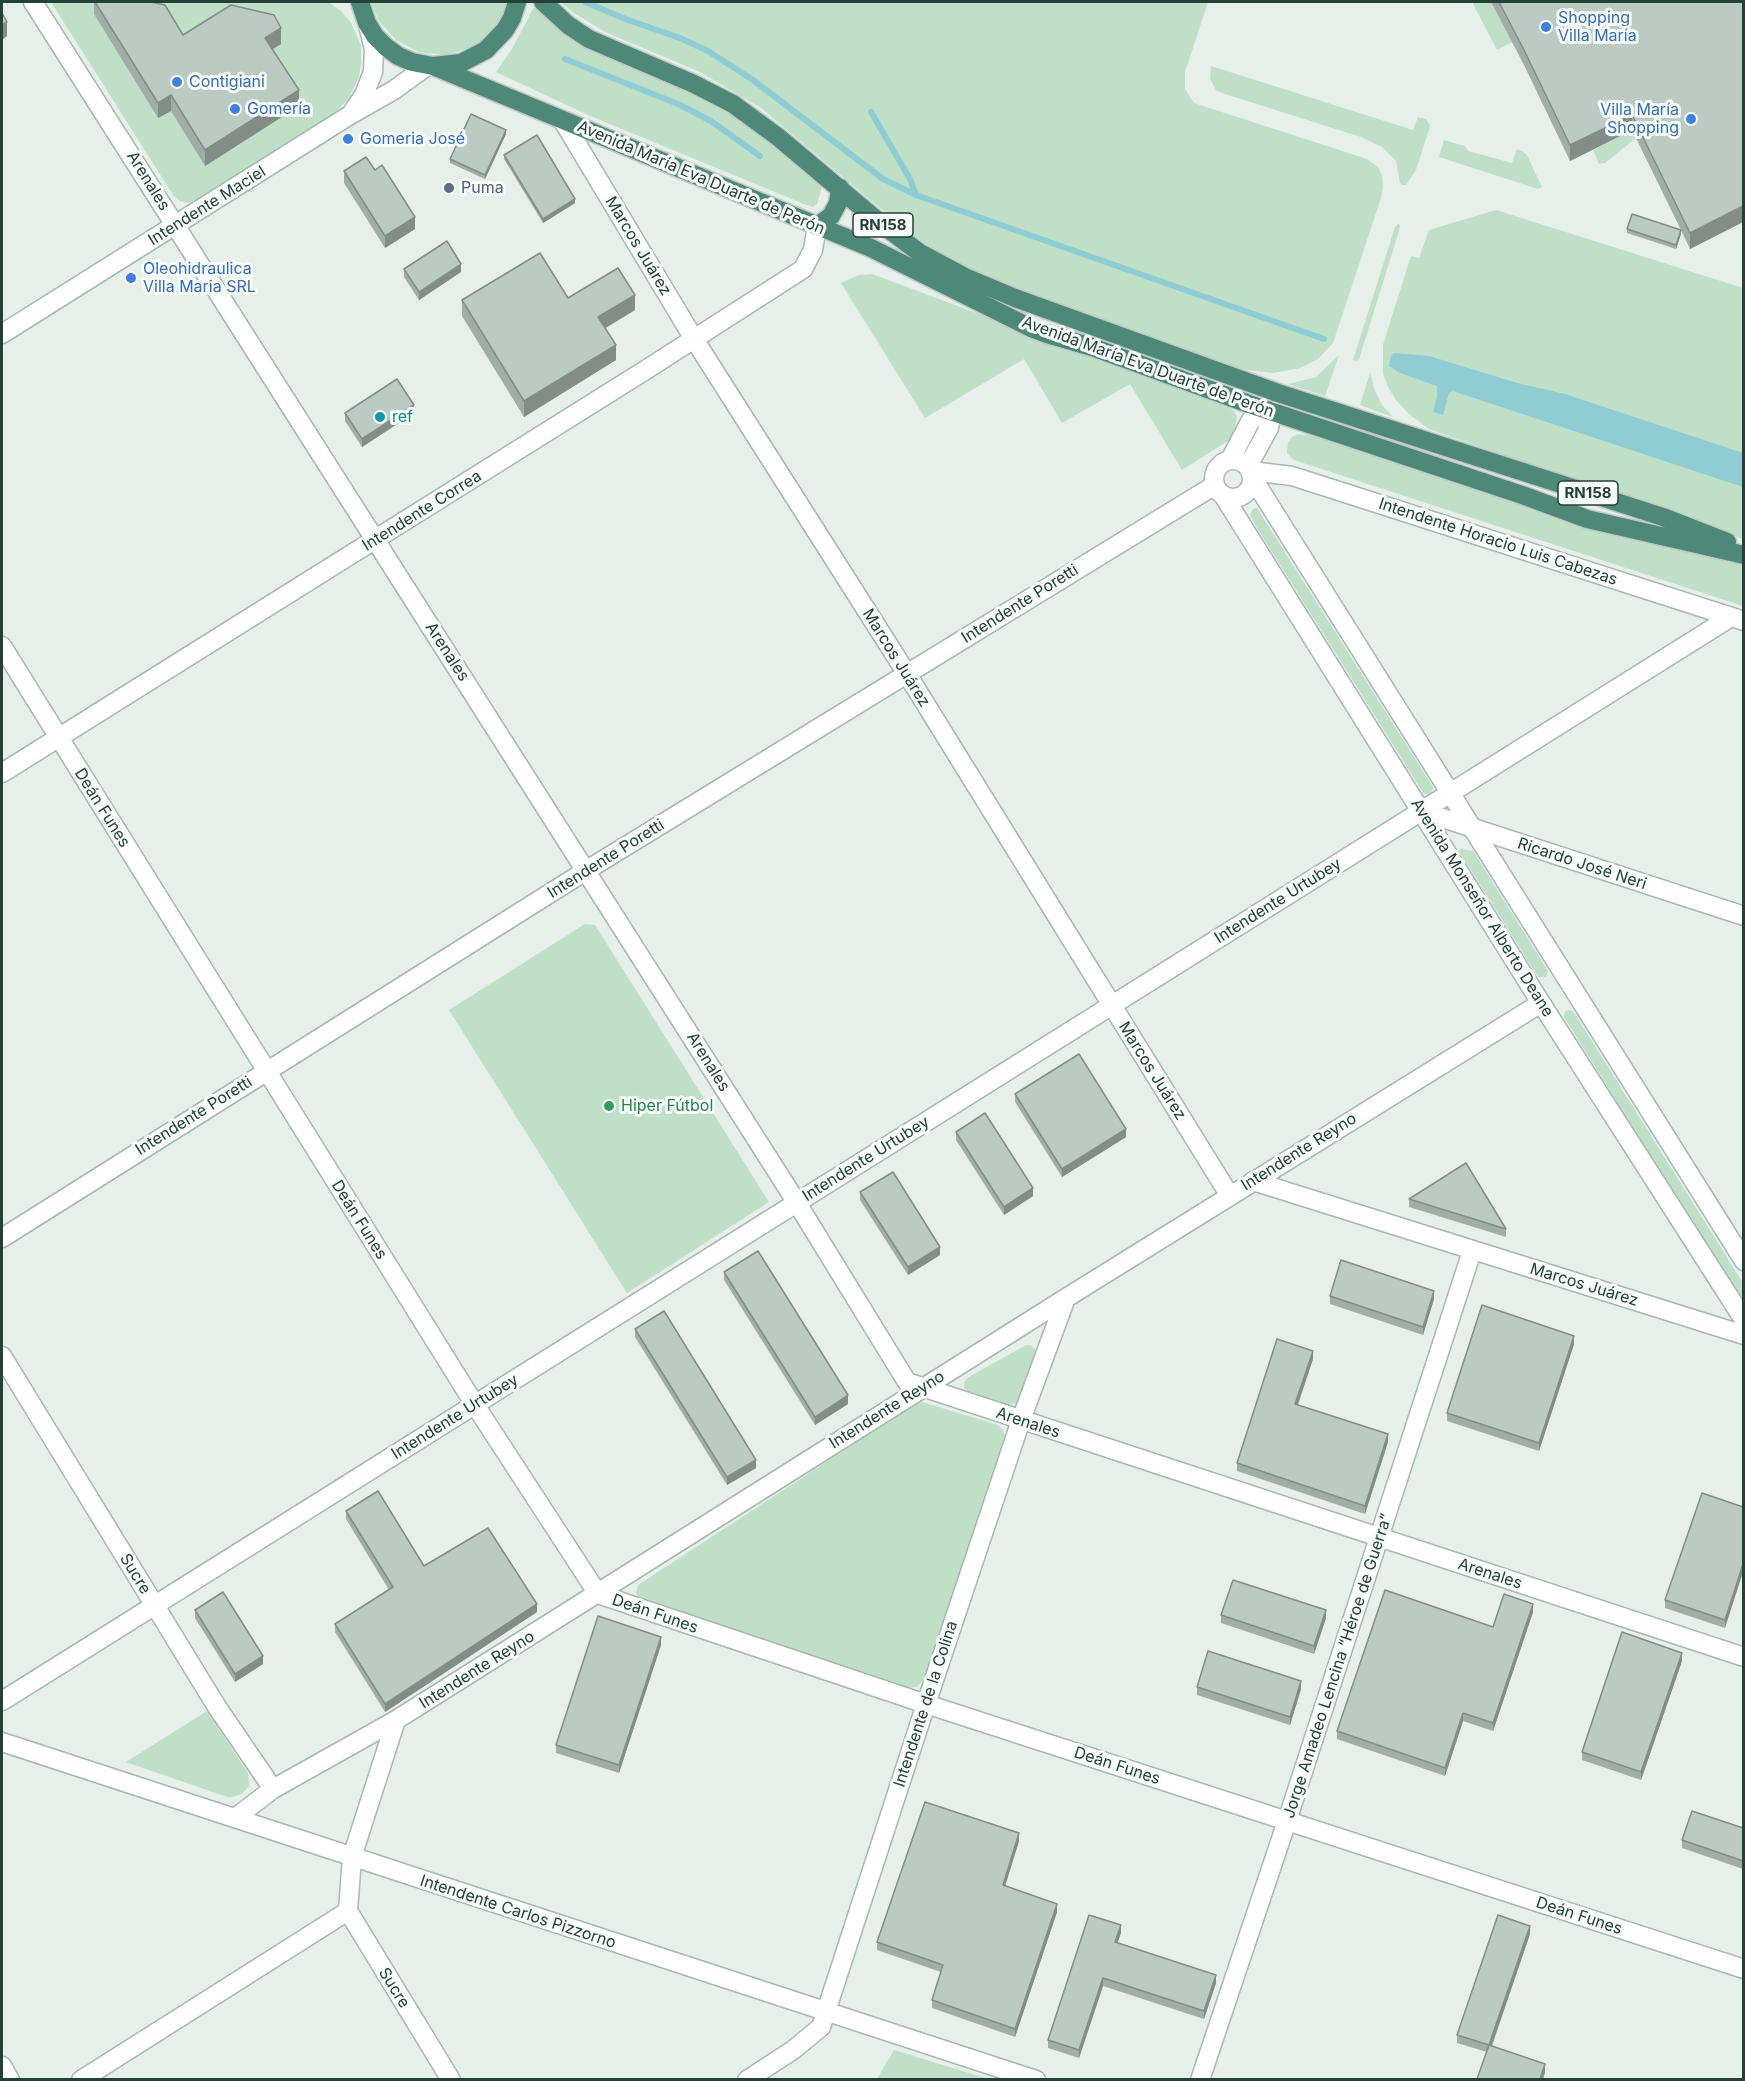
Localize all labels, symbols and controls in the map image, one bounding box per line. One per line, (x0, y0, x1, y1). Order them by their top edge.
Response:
place label: Shopping Villa María (1558, 8, 1637, 46)
marker: Shopping Villa María (1539, 20, 1553, 34)
place label: Contigiani (189, 72, 265, 92)
marker: Contigiani (170, 75, 184, 89)
place label: Gomería (247, 99, 311, 119)
place label: Villa María Shopping (1600, 100, 1679, 138)
marker: Gomería (228, 102, 242, 116)
marker: Villa María Shopping (1684, 112, 1698, 126)
street label: Avenida María Eva Duarte de Perón (574, 117, 828, 239)
place label: Gomeria José (360, 129, 465, 149)
marker: Gomeria José (341, 132, 355, 146)
street label: Arenales (122, 148, 174, 214)
street label: Intendente Maciel (145, 162, 269, 250)
place label: Puma (461, 178, 504, 198)
marker: Puma (442, 181, 456, 195)
street label: Marcos Juárez (601, 193, 675, 299)
road number: RN158 (853, 213, 913, 237)
place label: Oleohidraulica Villa Maria SRL (143, 259, 256, 297)
marker: Oleohidraulica Villa Maria SRL (124, 271, 138, 285)
street label: Avenida María Eva Duarte de Perón (1019, 312, 1277, 422)
place label: ref (392, 407, 413, 427)
marker: ref (373, 410, 387, 424)
street label: Intendente Correa (359, 467, 485, 555)
road number: RN158 (1558, 481, 1618, 505)
street label: Intendente Horacio Luis Cabezas (1376, 494, 1620, 590)
street label: Intendente Poretti (958, 560, 1082, 648)
street label: Marcos Juárez (858, 605, 934, 711)
street label: Arenales (421, 619, 473, 685)
street label: Deán Funes (70, 765, 134, 851)
street label: Avenida Monseñor Alberto Deane (1407, 795, 1557, 1021)
street label: Intendente Poretti (544, 815, 668, 903)
street label: Ricardo José Neri (1515, 834, 1649, 894)
street label: Intendente Urtubey (1211, 854, 1345, 948)
street label: Marcos Juárez (1114, 1018, 1190, 1124)
street label: Arenales (682, 1029, 734, 1095)
street label: Intendente Poretti (132, 1072, 256, 1160)
place label: Hiper Fútbol (621, 1096, 713, 1116)
marker: Hiper Fútbol (602, 1099, 616, 1113)
street label: Intendente Reyno (1238, 1109, 1360, 1195)
street label: Intendente Urtubey (799, 1112, 933, 1206)
street label: Deán Funes (327, 1177, 391, 1263)
street label: Marcos Juárez (1528, 1259, 1640, 1311)
street label: Intendente Reyno (826, 1367, 948, 1453)
street label: Intendente Urtubey (388, 1370, 522, 1464)
street label: Arenales (994, 1404, 1062, 1442)
street label: Jorge Amadeo Lencina “Héroe de Guerra” (1280, 1511, 1396, 1821)
street label: Sucre (115, 1550, 155, 1598)
street label: Arenales (1456, 1555, 1524, 1593)
street label: Deán Funes (610, 1590, 700, 1638)
street label: Intendente de la Colina (890, 1619, 962, 1789)
street label: Intendente Reyno (416, 1627, 538, 1713)
street label: Deán Funes (1071, 1743, 1163, 1789)
street label: Intendente Carlos Pizzorno (418, 1871, 618, 1953)
street label: Deán Funes (1533, 1893, 1625, 1939)
street label: Sucre (374, 1964, 414, 2012)

